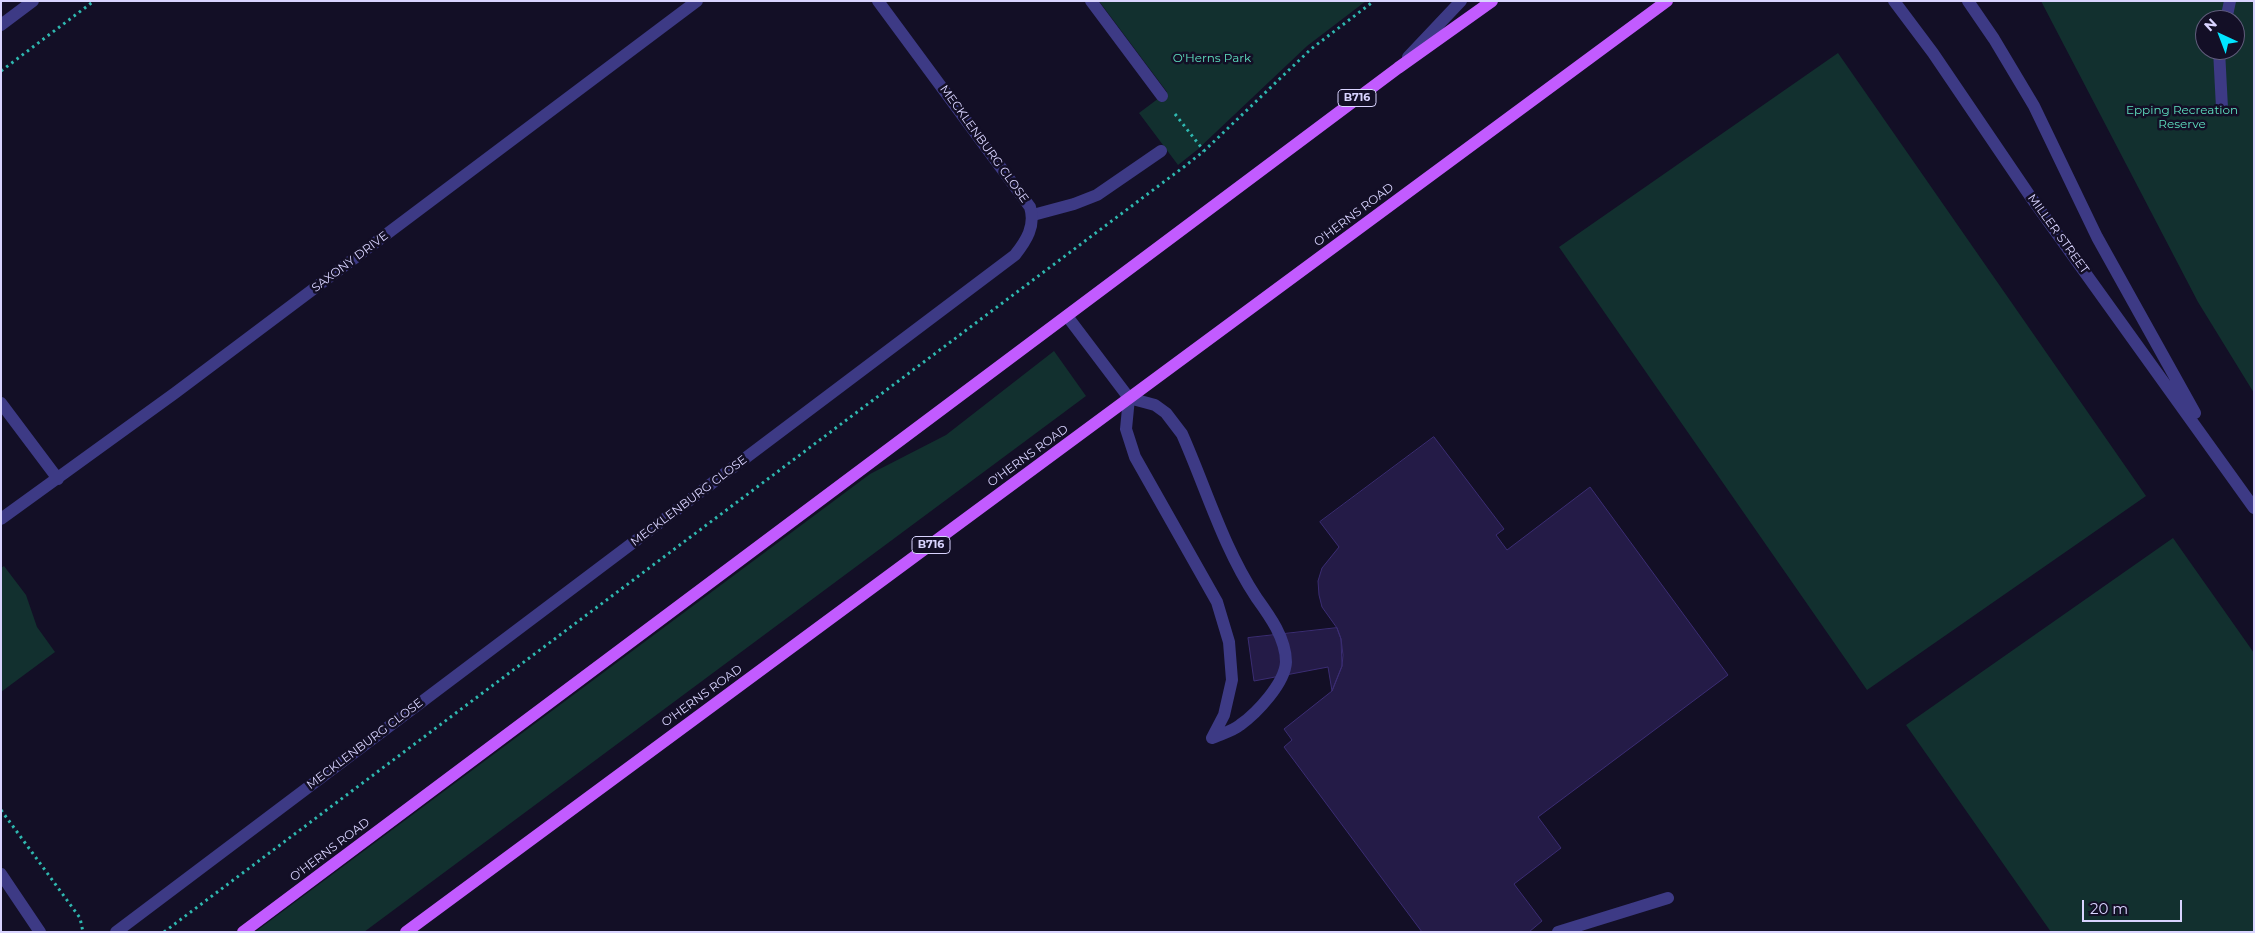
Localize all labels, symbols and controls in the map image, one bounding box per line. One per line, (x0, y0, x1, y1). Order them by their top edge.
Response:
north arrow (2195, 10, 2245, 60)
text: N (2200, 14, 2221, 35)
park label: O'Herns Park (1173, 51, 1251, 65)
street label: MECKLENBURG CLOSE (936, 82, 1032, 206)
road number: B716 (1338, 90, 1376, 106)
park label: Epping Recreation Reserve (2126, 103, 2238, 131)
street label: O'HERNS ROAD (1311, 180, 1397, 250)
street label: MILLER STREET (2024, 191, 2092, 277)
street label: SAXONY DRIVE (309, 229, 391, 295)
street label: O'HERNS ROAD (985, 422, 1071, 490)
street label: MECKLENBURG CLOSE (628, 453, 750, 549)
road number: B716 (912, 536, 950, 554)
street label: O'HERNS ROAD (659, 662, 745, 730)
street label: MECKLENBURG CLOSE (304, 696, 426, 792)
street label: O'HERNS ROAD (287, 815, 373, 885)
scale bar (2085, 890, 2185, 922)
text: 20 m (2090, 899, 2128, 918)

